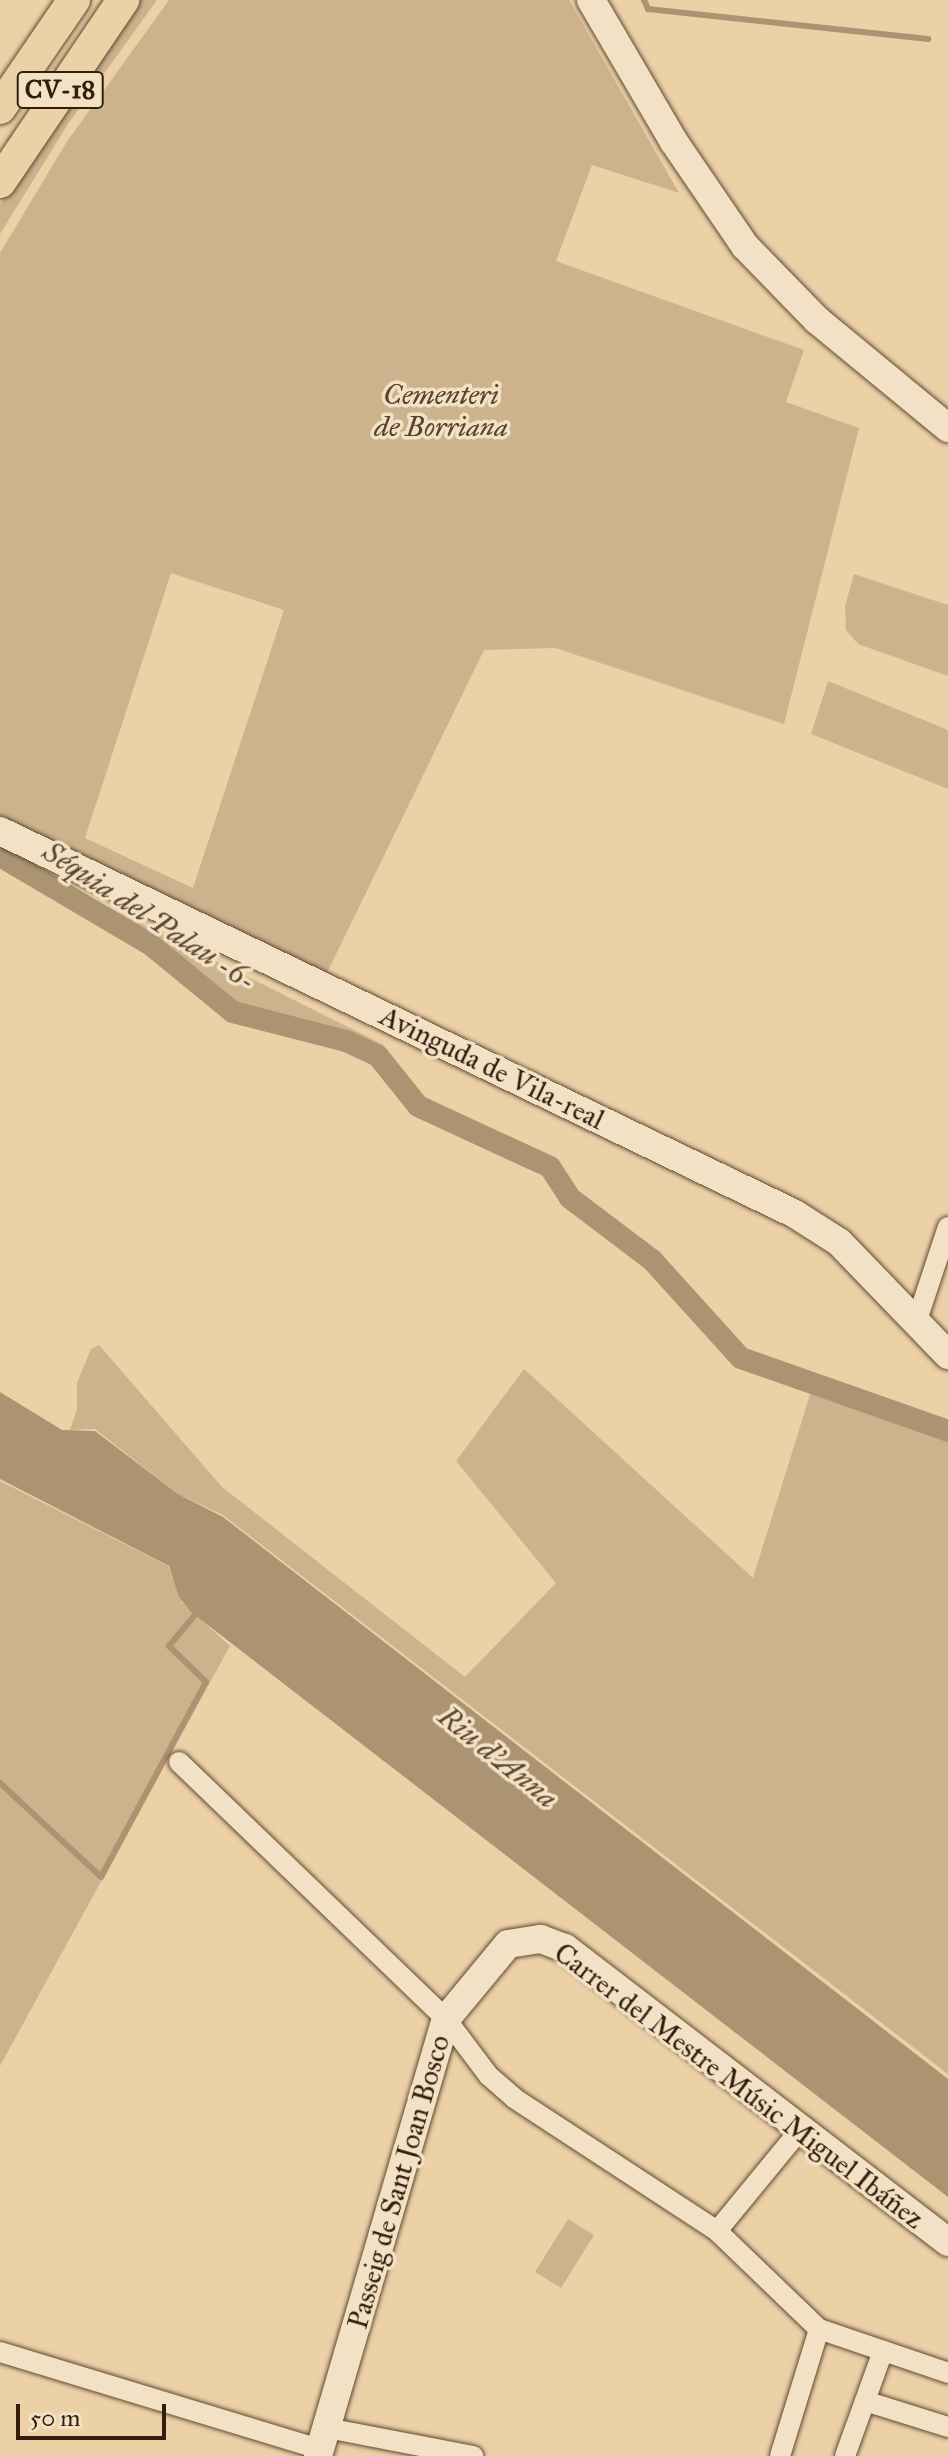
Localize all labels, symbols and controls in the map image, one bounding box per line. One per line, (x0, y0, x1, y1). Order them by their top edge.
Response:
road number: CV-18 (16, 68, 104, 112)
park label: Cementeri de Borriana (374, 378, 508, 444)
water label: Séquia del Palau -6- (36, 833, 264, 999)
street label: Avinguda de Vila-real (374, 999, 610, 1137)
water label: Riu d'Anna (431, 1698, 565, 1816)
street label: Carrer del Mestre Músic Miguel Ibáñez (548, 1936, 930, 2236)
street label: Passeig de Sant Joan Bosco (341, 2031, 457, 2333)
scale bar (20, 2388, 170, 2438)
text: 50 m (30, 2403, 80, 2433)

